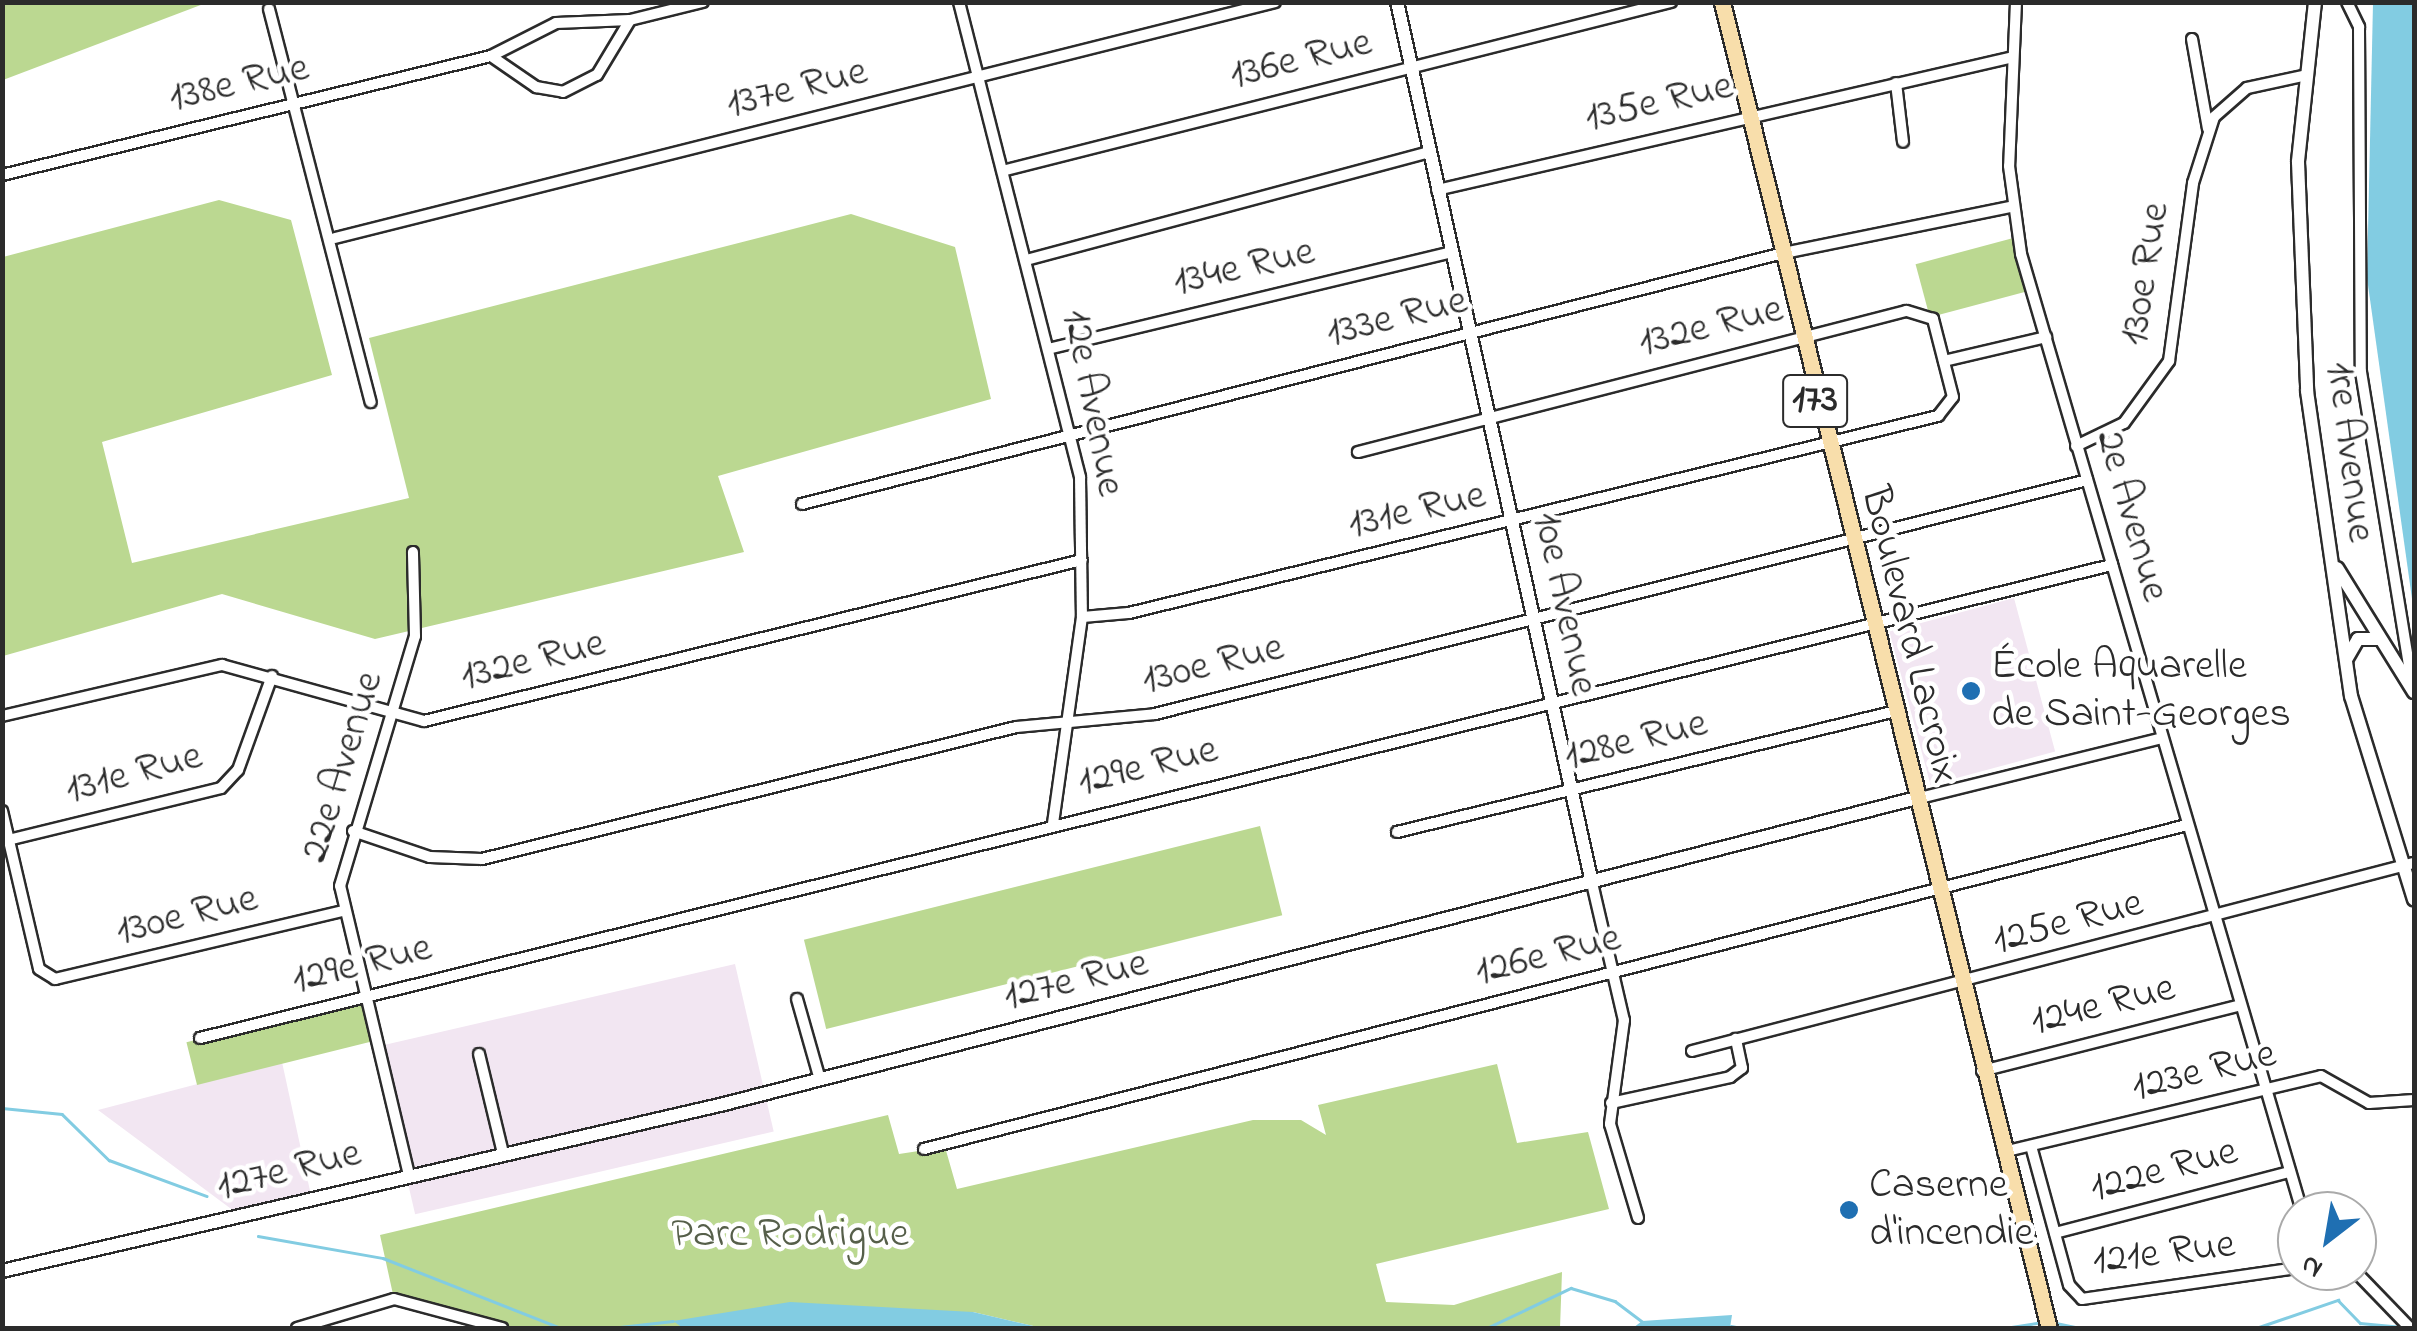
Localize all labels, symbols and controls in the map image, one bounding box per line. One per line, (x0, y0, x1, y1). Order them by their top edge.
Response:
street label: 136e Rue (1225, 18, 1377, 102)
street label: 138e Rue (164, 44, 314, 124)
street label: 137e Rue (721, 47, 873, 131)
street label: 135e Rue (1580, 62, 1738, 144)
street label: 130e Rue (2110, 199, 2182, 349)
street label: 134e Rue (1169, 227, 1319, 309)
street label: 133e Rue (1321, 276, 1473, 360)
street label: 132e Rue (1634, 285, 1788, 369)
street label: 12e Avenue (1049, 305, 1135, 501)
street label: 1re Avenue (2313, 359, 2385, 545)
road number: 173 (1780, 366, 1850, 436)
street label: 2e Avenue (2083, 425, 2179, 607)
street label: 131e Rue (1343, 471, 1491, 551)
street label: Boulevard Lacroix (1848, 481, 1970, 789)
street label: 10e Avenue (1520, 508, 1608, 700)
street label: 132e Rue (456, 619, 610, 703)
street label: 130e Rue (1137, 623, 1289, 707)
place label: École Aquarelle de Saint-Georges (1991, 642, 2291, 740)
street label: 22e Avenue (290, 666, 396, 868)
marker: École Aquarelle de Saint-Georges (1960, 680, 1982, 702)
street label: 128e Rue (1559, 699, 1713, 783)
street label: 129e Rue (1073, 725, 1223, 809)
street label: 131e Rue (60, 732, 208, 816)
street label: 130e Rue (111, 874, 263, 958)
street label: 125e Rue (1987, 879, 2149, 967)
street label: 126e Rue (1470, 914, 1626, 998)
street label: 129e Rue (287, 923, 437, 1007)
street label: 127e Rue (999, 939, 1153, 1023)
street label: 124e Rue (2026, 964, 2180, 1048)
street label: 123e Rue (2127, 1030, 2281, 1114)
street label: 122e Rue (2085, 1127, 2243, 1215)
street label: 127e Rue (212, 1129, 366, 1213)
place label: Caserne d'incendie (1869, 1161, 2033, 1260)
north arrow (2277, 1191, 2377, 1291)
marker: Caserne d'incendie (1838, 1199, 1860, 1221)
park label: Parc Rodrigue (671, 1210, 909, 1260)
street label: 121e Rue (2090, 1220, 2238, 1288)
text: N (2294, 1243, 2331, 1288)

